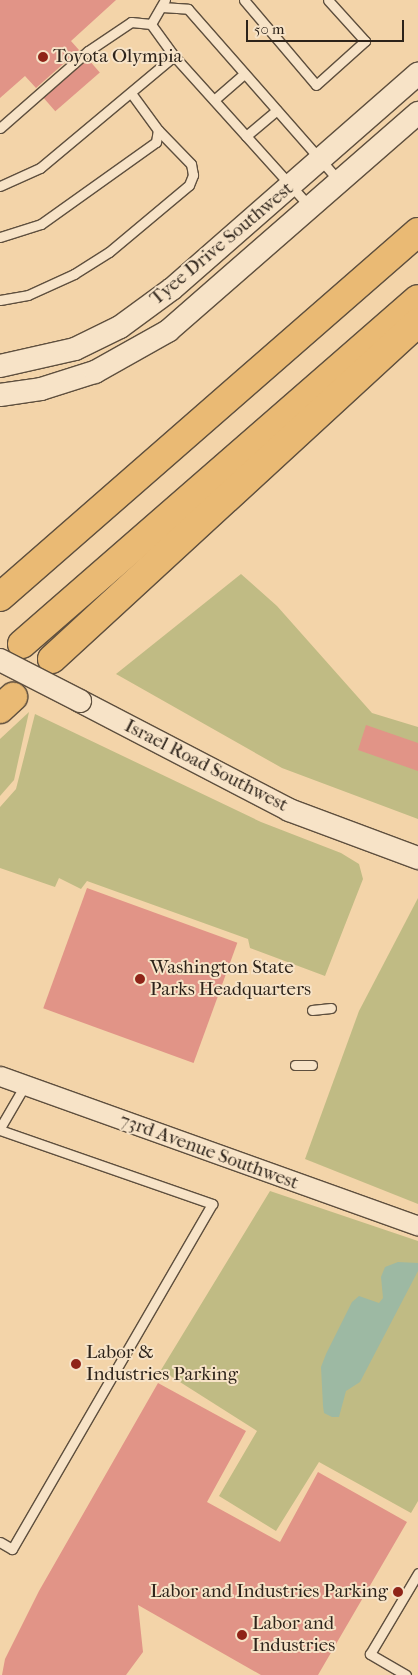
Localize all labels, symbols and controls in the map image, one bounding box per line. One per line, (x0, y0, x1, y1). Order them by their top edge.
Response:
scale bar (248, 10, 406, 42)
text: 50 m (254, 20, 284, 38)
place label: Toyota Olympia (53, 46, 182, 68)
marker: Toyota Olympia (37, 51, 49, 63)
street label: Tyee Drive Southwest (146, 178, 298, 310)
street label: Israel Road Southwest (121, 715, 291, 817)
place label: Washington State Parks Headquarters (150, 957, 311, 1001)
marker: Washington State Parks Headquarters (134, 973, 146, 985)
street label: 73rd Avenue Southwest (116, 1109, 302, 1195)
place label: Labor & Industries Parking (86, 1342, 238, 1386)
marker: Labor & Industries Parking (70, 1358, 82, 1370)
place label: Labor and Industries Parking (150, 1581, 388, 1603)
marker: Labor and Industries Parking (392, 1586, 404, 1598)
place label: Labor and Industries (252, 1613, 335, 1657)
marker: Labor and Industries (236, 1629, 248, 1641)

